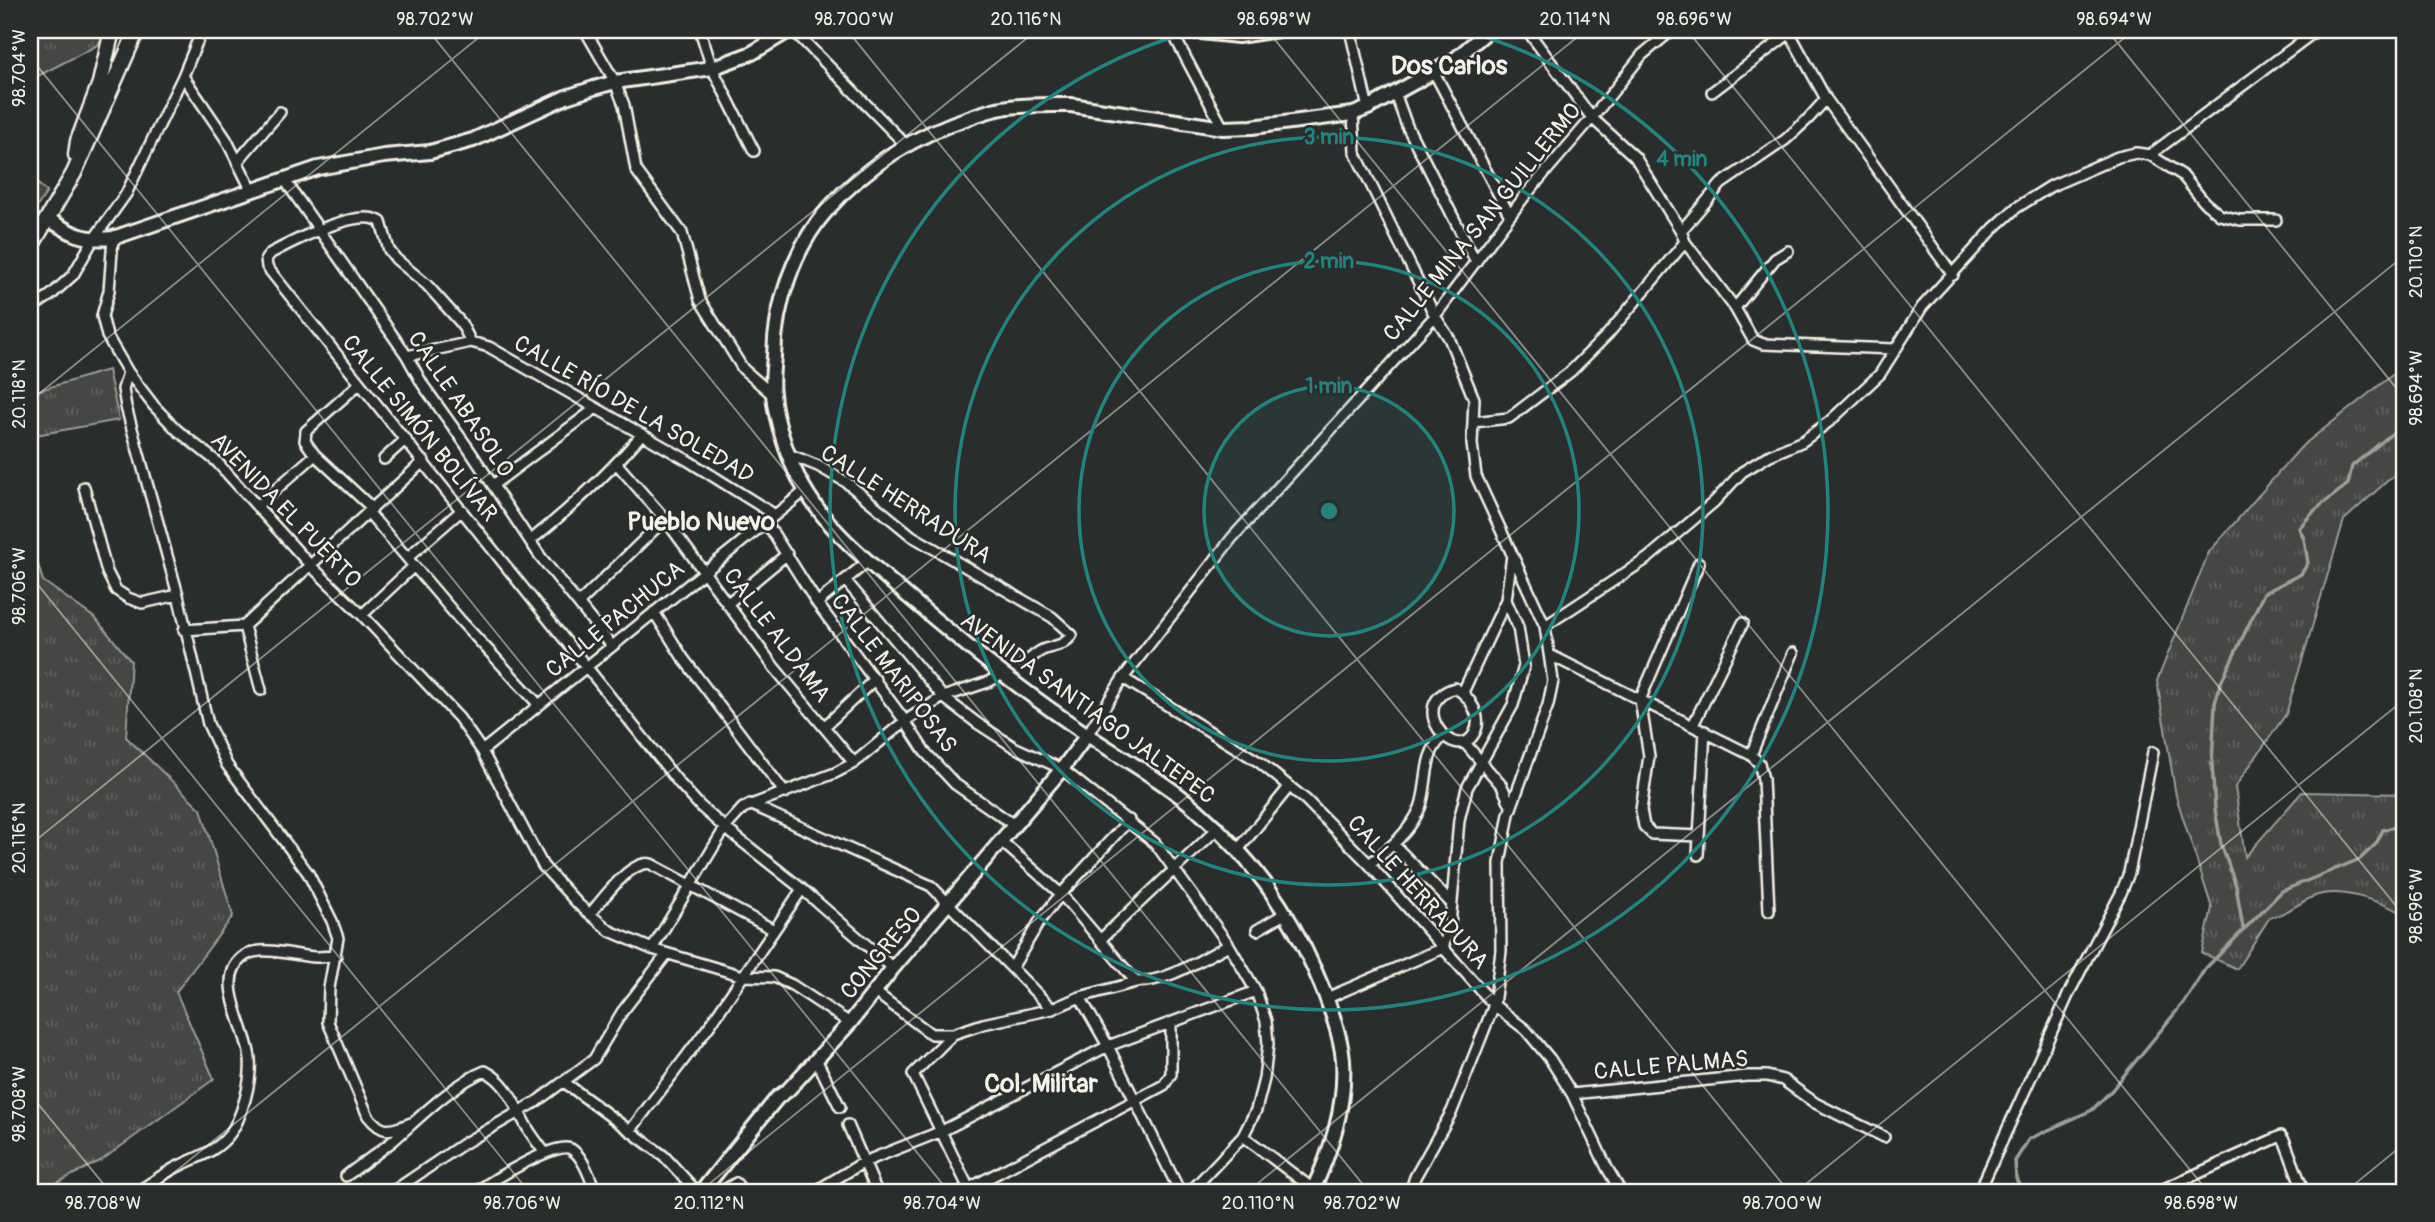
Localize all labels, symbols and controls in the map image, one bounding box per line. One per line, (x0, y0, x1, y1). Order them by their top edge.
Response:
text: 98.702°W (396, 8, 474, 31)
text: 98.700°W (814, 8, 894, 31)
text: 20.116°N (991, 8, 1061, 31)
text: 98.698°W (1237, 8, 1311, 31)
text: 20.114°N (1540, 8, 1610, 31)
text: 98.696°W (1656, 8, 1732, 31)
text: 98.694°W (2076, 8, 2152, 31)
text: 98.704°W (8, 29, 31, 107)
district label: Dos Carlos (1391, 50, 1508, 82)
street label: CALLE MINA SAN GUILLERMO (1377, 97, 1587, 347)
text: 3 min (1304, 124, 1354, 151)
text: 4 min (1657, 146, 1708, 173)
text: 20.110°N (2405, 226, 2428, 298)
text: 2 min (1304, 248, 1354, 275)
street label: CALLE ABASOLO (401, 325, 521, 483)
street label: CALLE SIMÓN BOLÍVAR (336, 328, 505, 527)
street label: CALLE RÍO DE LA SOLEDAD (509, 328, 759, 490)
text: 98.694°W (2405, 350, 2428, 426)
text: 20.118°N (8, 359, 31, 429)
text: 1 min (1306, 373, 1353, 400)
street label: AVENIDA EL PUERTO (204, 426, 368, 594)
street label: CALLE HERRADURA (815, 438, 997, 570)
centre of rings (1317, 499, 1341, 523)
district label: Pueblo Nuevo (627, 506, 775, 538)
text: 98.706°W (8, 547, 31, 625)
street label: CALLE PACHUCA (540, 554, 690, 684)
street label: CALLE ALDAMA (717, 562, 837, 708)
street label: CALLE MARIPOSAS (825, 587, 963, 759)
street label: AVENIDA SANTIAGO JALTEPEC (955, 606, 1221, 810)
text: 20.108°N (2405, 669, 2428, 743)
text: 20.116°N (8, 803, 31, 873)
street label: CALLE HERRADURA (1341, 809, 1495, 975)
text: 98.696°W (2405, 868, 2428, 944)
street label: CONGRESO (834, 901, 928, 1005)
street label: CALLE PALMAS (1593, 1044, 1749, 1086)
text: 98.708°W (8, 1066, 31, 1142)
district label: Col. Militar (984, 1068, 1098, 1100)
text: 98.708°W (65, 1192, 141, 1215)
text: 98.706°W (483, 1192, 561, 1215)
text: 20.112°N (674, 1192, 744, 1215)
text: 98.704°W (903, 1192, 981, 1215)
text: 20.110°N (1222, 1192, 1294, 1215)
text: 98.702°W (1323, 1192, 1401, 1215)
text: 98.700°W (1742, 1192, 1822, 1215)
text: 98.698°W (2164, 1192, 2238, 1215)

